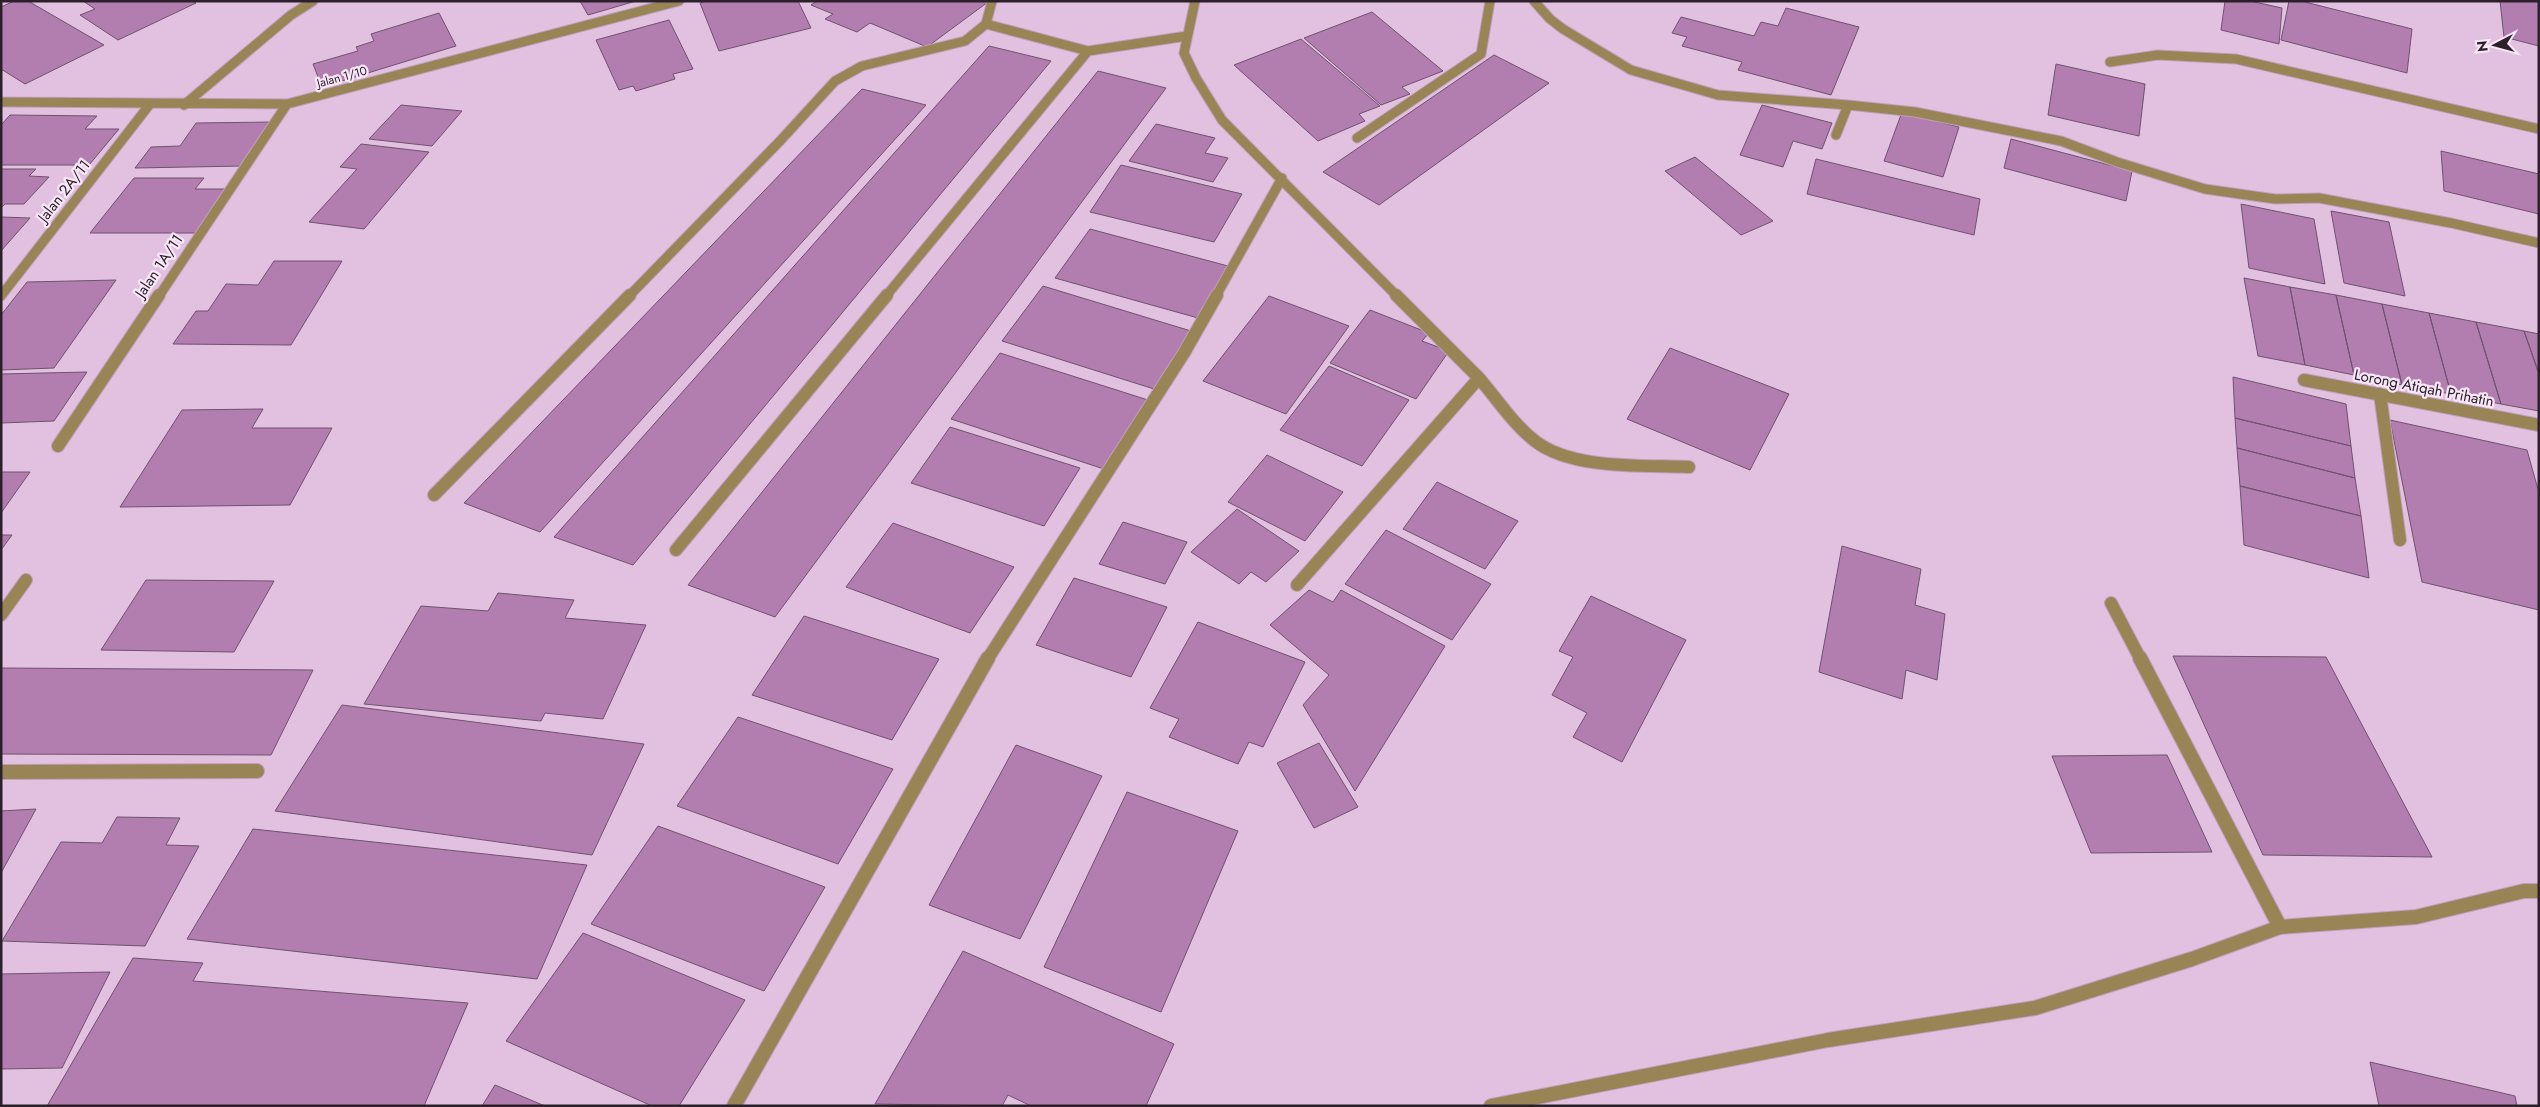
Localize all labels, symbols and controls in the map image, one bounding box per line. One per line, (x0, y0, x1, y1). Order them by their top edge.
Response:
north arrow (2470, 20, 2520, 70)
text: N (2472, 40, 2493, 53)
street label: Jalan 1/10 (313, 62, 369, 93)
street label: Jalan 2A/11 (31, 155, 95, 228)
street label: Jalan 1A/11 (129, 230, 188, 304)
street label: Lorong Atiqah Prihatin (2352, 364, 2496, 412)

